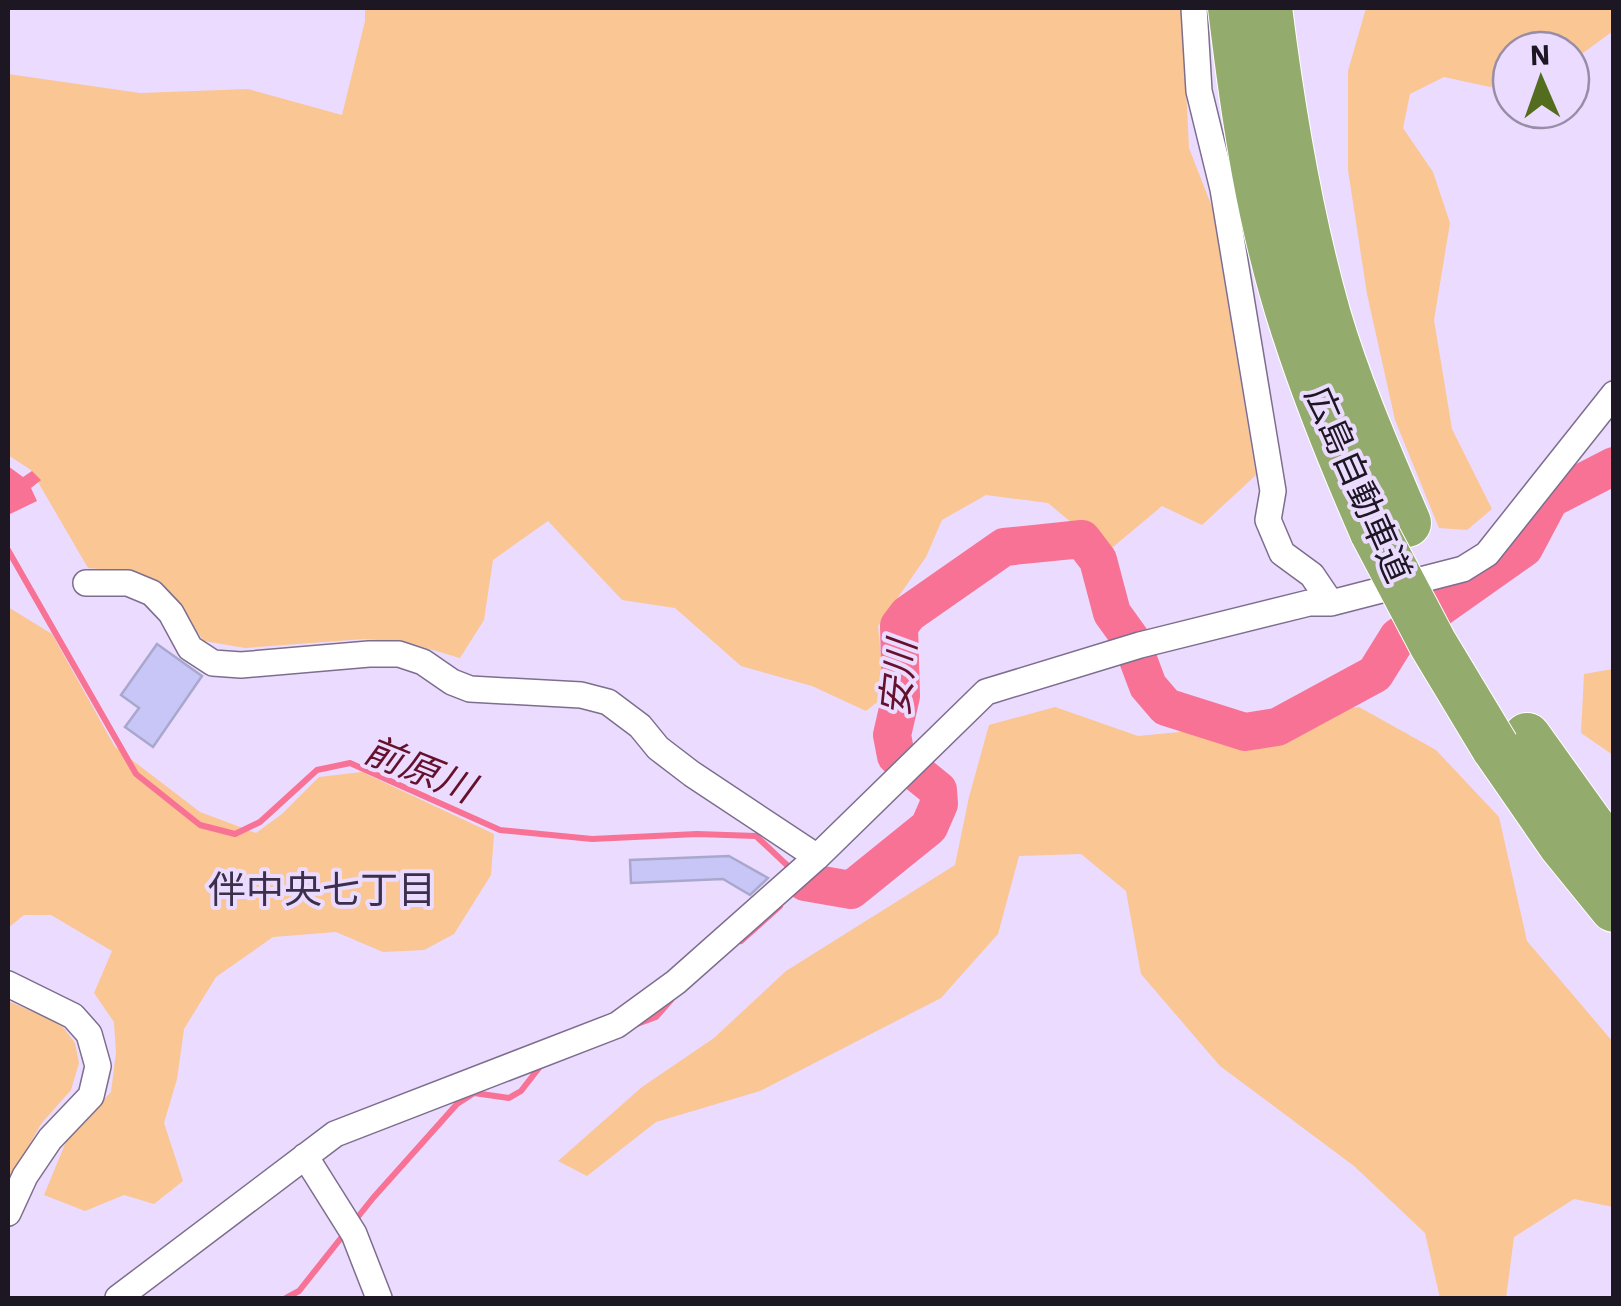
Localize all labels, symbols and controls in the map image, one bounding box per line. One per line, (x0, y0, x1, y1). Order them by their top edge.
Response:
north arrow (1491, 30, 1591, 130)
text: N (1529, 36, 1551, 73)
street label: 広島自動車道 (1295, 379, 1423, 589)
water label: 安川 (869, 634, 926, 718)
water label: 前原川 (358, 724, 486, 814)
district label: 伴中央七丁目 (208, 864, 436, 913)

